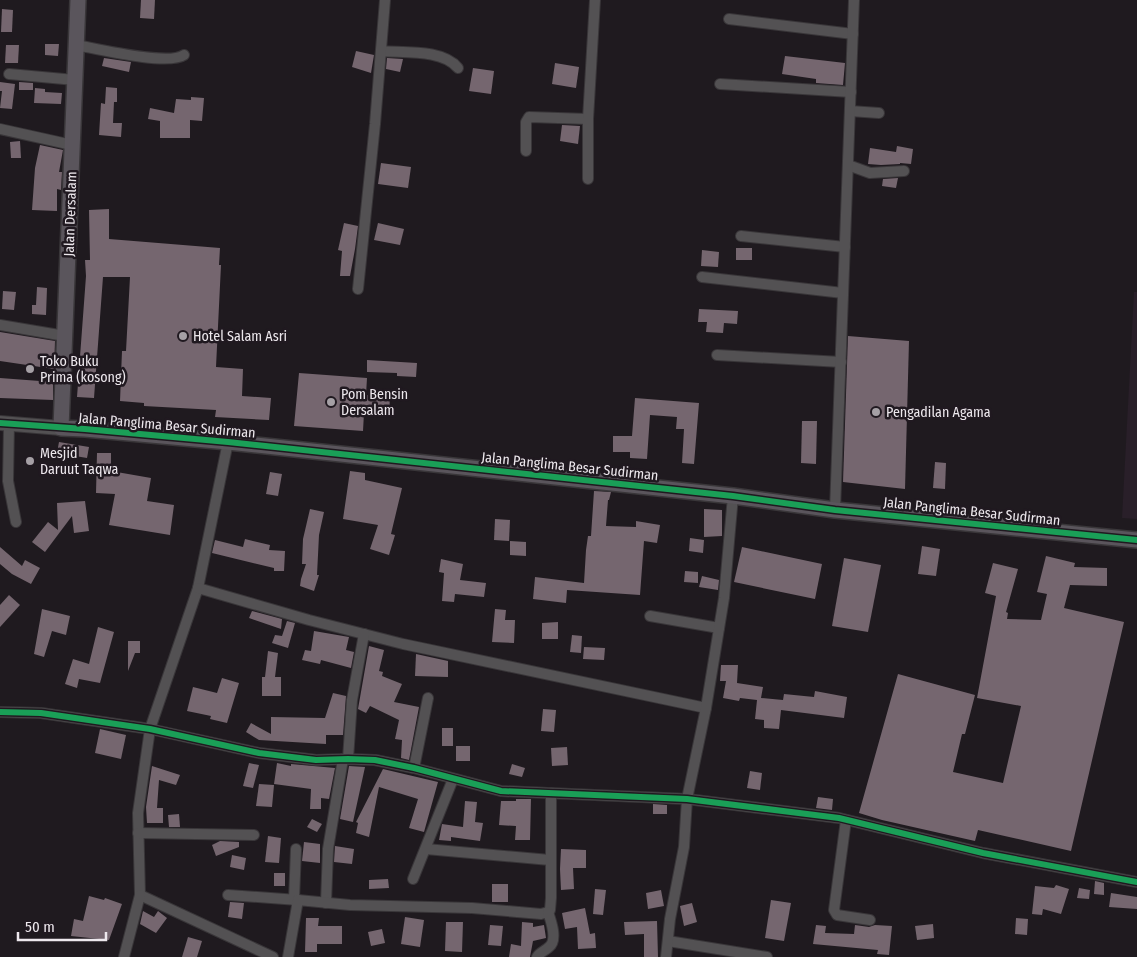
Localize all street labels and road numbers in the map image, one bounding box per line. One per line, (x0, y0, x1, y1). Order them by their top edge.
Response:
street label: Jalan Dersalam (61, 171, 80, 257)
street label: Jalan Panglima Besar Sudirman (78, 409, 256, 442)
street label: Jalan Panglima Besar Sudirman (481, 449, 659, 484)
street label: Jalan Panglima Besar Sudirman (883, 494, 1061, 529)

